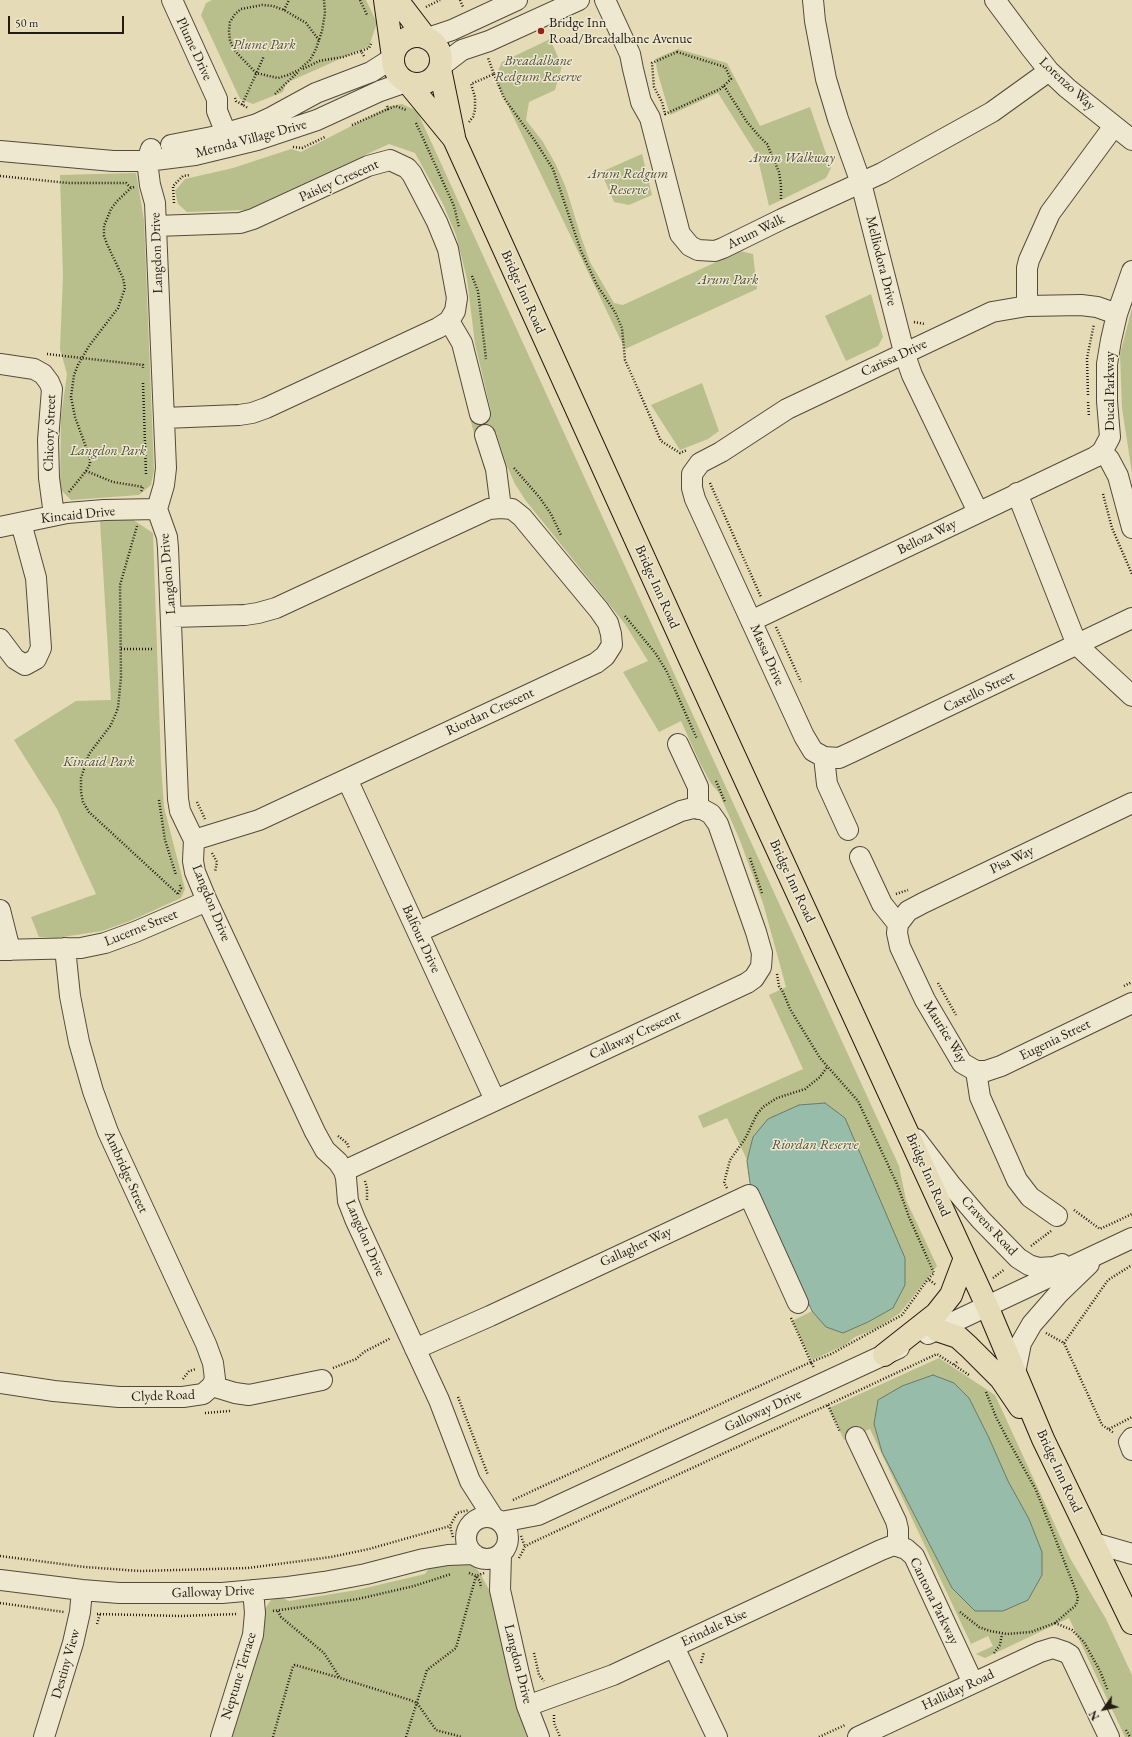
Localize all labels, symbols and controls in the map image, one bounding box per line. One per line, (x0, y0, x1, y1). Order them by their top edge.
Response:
scale bar (10, 8, 126, 34)
text: 50 m (15, 15, 38, 31)
street label: Plume Drive (172, 15, 216, 83)
place label: Bridge Inn Road/Breadalbane Avenue (549, 15, 692, 48)
marker: Bridge Inn Road/Breadalbane Avenue (536, 26, 546, 36)
park label: Plume Park (232, 37, 296, 53)
park label: Breadalbane Redgum Reserve (494, 53, 582, 86)
street label: Lorenzo Way (1035, 54, 1099, 114)
street label: Mernda Village Drive (194, 116, 308, 162)
park label: Arum Walkway (749, 150, 835, 166)
street label: Paisley Crescent (296, 156, 382, 206)
park label: Arum Redgum Reserve (588, 166, 668, 198)
street label: Arum Walk (724, 211, 788, 253)
street label: Langdon Drive (147, 212, 167, 294)
street label: Melliodora Drive (862, 214, 900, 308)
street label: Bridge Inn Road (497, 248, 549, 336)
park label: Arum Park (698, 272, 758, 288)
street label: Carissa Drive (858, 335, 930, 381)
street label: Ducal Parkway (1102, 351, 1118, 431)
street label: Chicory Street (40, 394, 60, 472)
park label: Langdon Park (70, 443, 146, 459)
street label: Kincaid Drive (40, 503, 116, 527)
street label: Belloza Way (895, 515, 959, 559)
street label: Langdon Drive (156, 533, 180, 615)
street label: Bridge Inn Road (631, 543, 683, 631)
street label: Massa Drive (746, 622, 788, 688)
street label: Castello Street (941, 668, 1017, 716)
street label: Riordan Crescent (443, 684, 537, 740)
park label: Kincaid Park (63, 754, 135, 770)
street label: Bridge Inn Road (765, 837, 819, 925)
street label: Pisa Way (987, 842, 1037, 878)
street label: Langdon Drive (188, 862, 234, 944)
street label: Balfour Drive (398, 902, 444, 976)
street label: Lucerne Street (102, 906, 180, 950)
street label: Maurice Way (919, 998, 971, 1066)
street label: Callaway Crescent (587, 1007, 683, 1063)
street label: Eugenia Street (1017, 1016, 1093, 1064)
street label: Ambridge Street (100, 1128, 152, 1216)
street label: Bridge Inn Road (902, 1131, 954, 1219)
park label: Riordan Reserve (772, 1137, 858, 1153)
street label: Cravens Road (957, 1193, 1021, 1259)
street label: Langdon Drive (341, 1197, 389, 1279)
street label: Gallagher Way (597, 1223, 675, 1271)
street label: Clyde Road (131, 1386, 195, 1406)
street label: Galloway Drive (722, 1386, 804, 1436)
street label: Bridge Inn Road (1032, 1427, 1086, 1515)
street label: Cantona Parkway (906, 1555, 962, 1647)
street label: Galloway Drive (171, 1582, 255, 1602)
street label: Erindale Rise (678, 1605, 750, 1651)
street label: Langdon Drive (500, 1622, 536, 1706)
street label: Destiny View (48, 1627, 84, 1701)
street label: Neptune Terrace (218, 1630, 260, 1722)
street label: Halliday Road (919, 1666, 997, 1714)
north arrow (1084, 1689, 1124, 1729)
text: N (1086, 1708, 1102, 1723)

